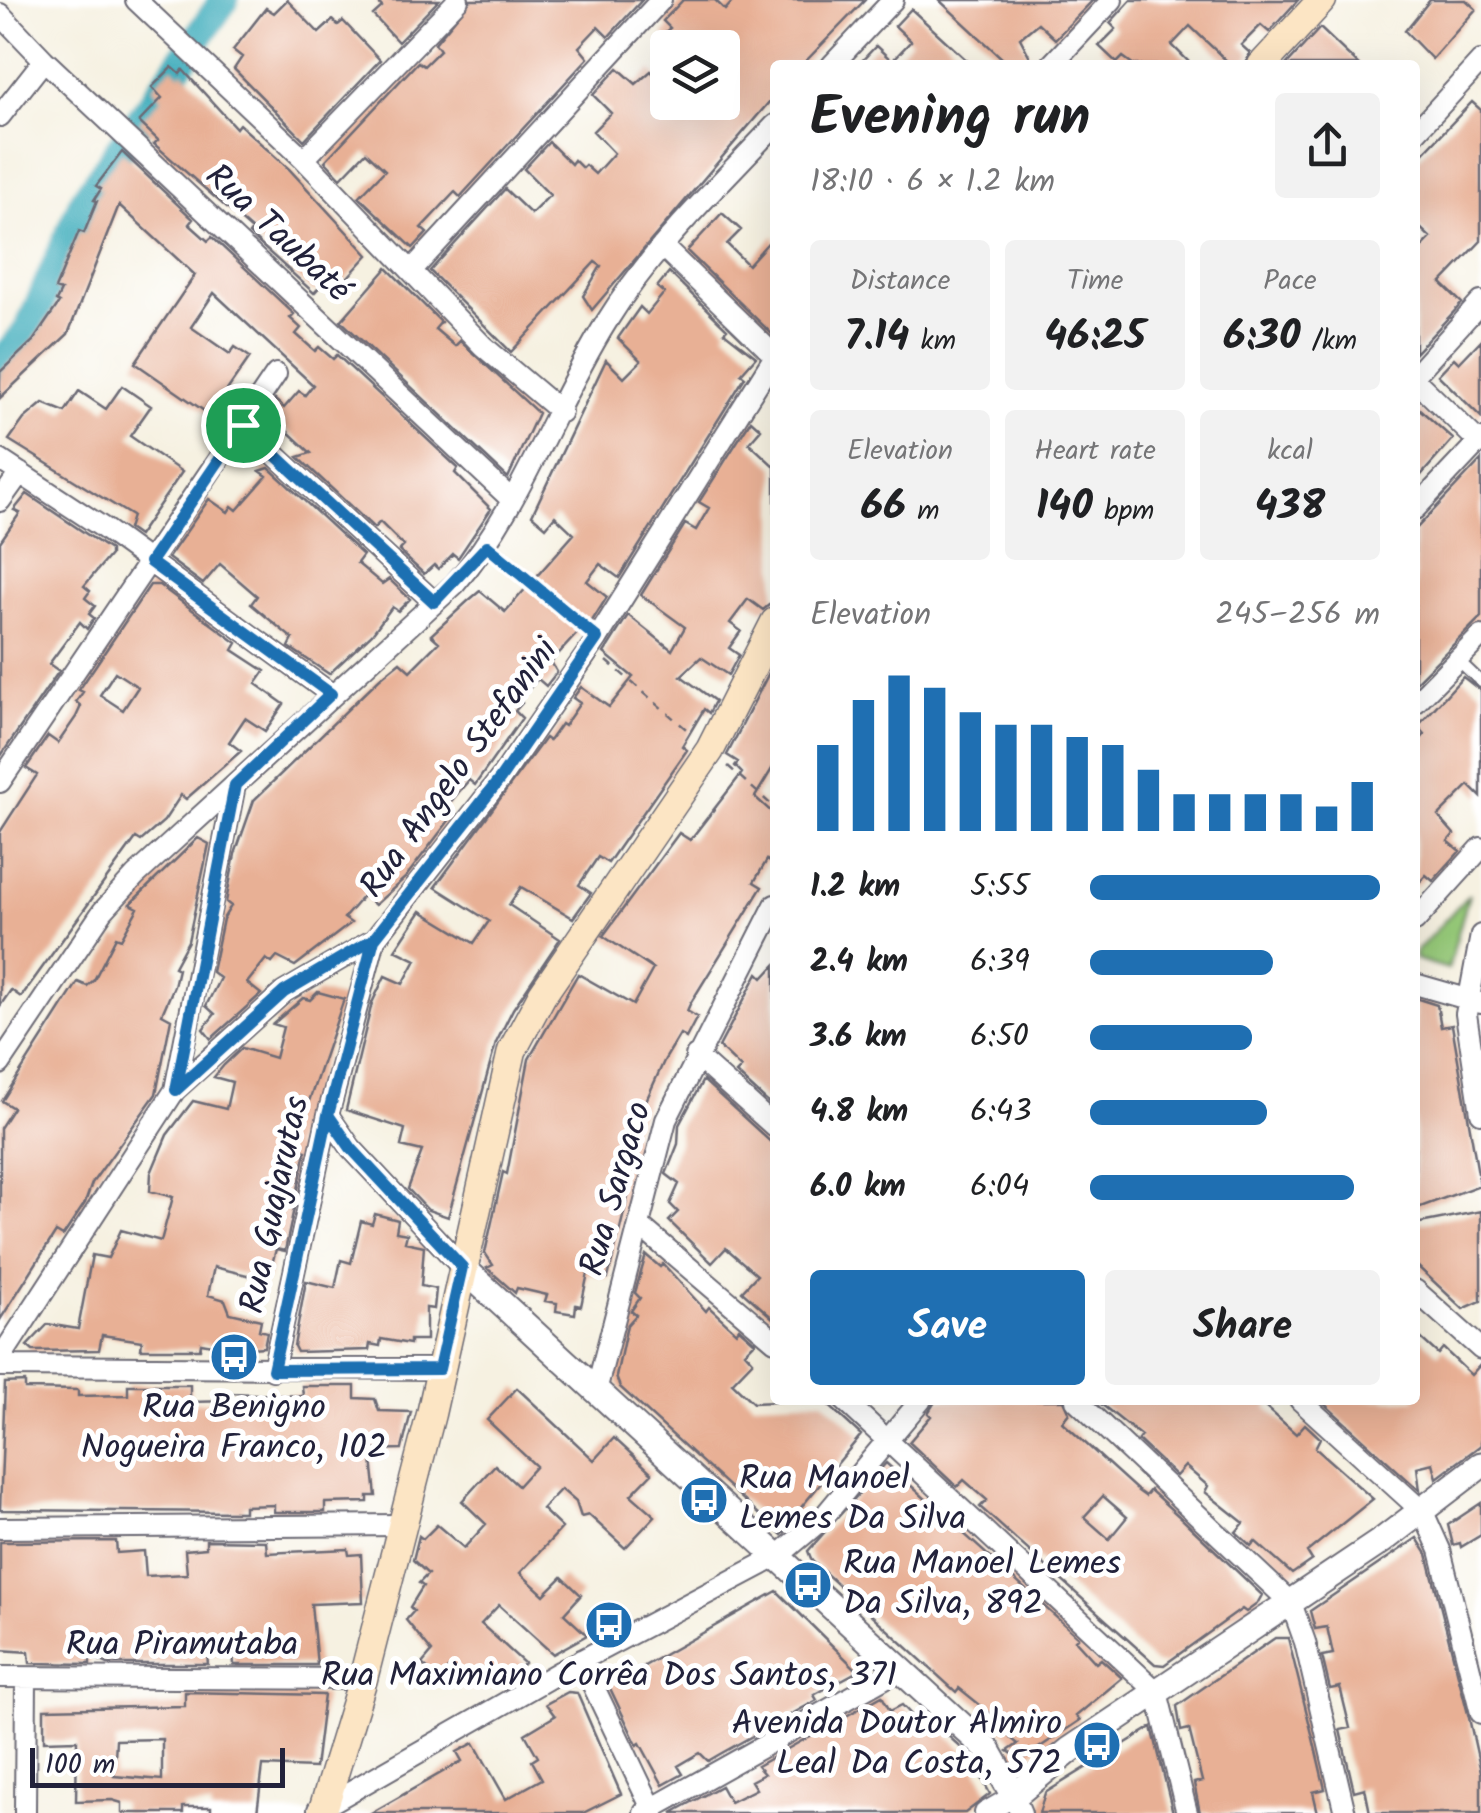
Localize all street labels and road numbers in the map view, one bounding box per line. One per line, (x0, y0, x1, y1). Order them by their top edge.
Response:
street label: Rua Taubaté (191, 151, 364, 318)
street label: Rua Angelo Stefanini (346, 626, 575, 911)
street label: Rua Guajarutas (226, 1091, 326, 1319)
street label: Rua Sargaco (565, 1095, 669, 1283)
street label: Rua Piramutaba (66, 1618, 298, 1674)

